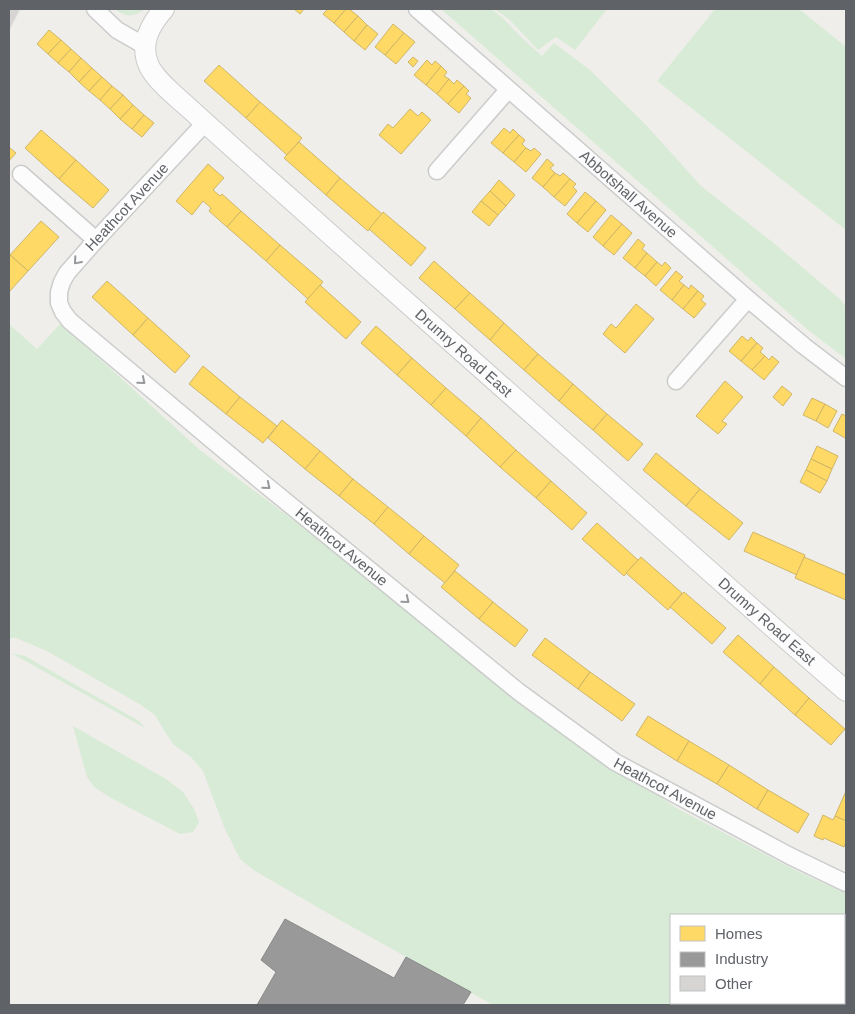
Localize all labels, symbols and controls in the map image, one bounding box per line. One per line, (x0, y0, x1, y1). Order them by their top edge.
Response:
street label: Abbotshall Avenue (576, 147, 681, 241)
street label: Heathcot Avenue (82, 159, 172, 254)
one-way arrow (74, 256, 83, 265)
street label: Drumry Road East (412, 305, 516, 401)
one-way arrow (137, 376, 146, 385)
one-way arrow (261, 481, 270, 490)
street label: Heathcot Avenue (292, 504, 391, 589)
street label: Drumry Road East (715, 574, 820, 669)
one-way arrow (400, 594, 409, 602)
street label: Heathcot Avenue (611, 754, 720, 823)
legend (670, 914, 845, 1004)
text: Homes (715, 925, 763, 942)
text: Industry (715, 950, 769, 967)
text: Other (715, 975, 753, 992)

